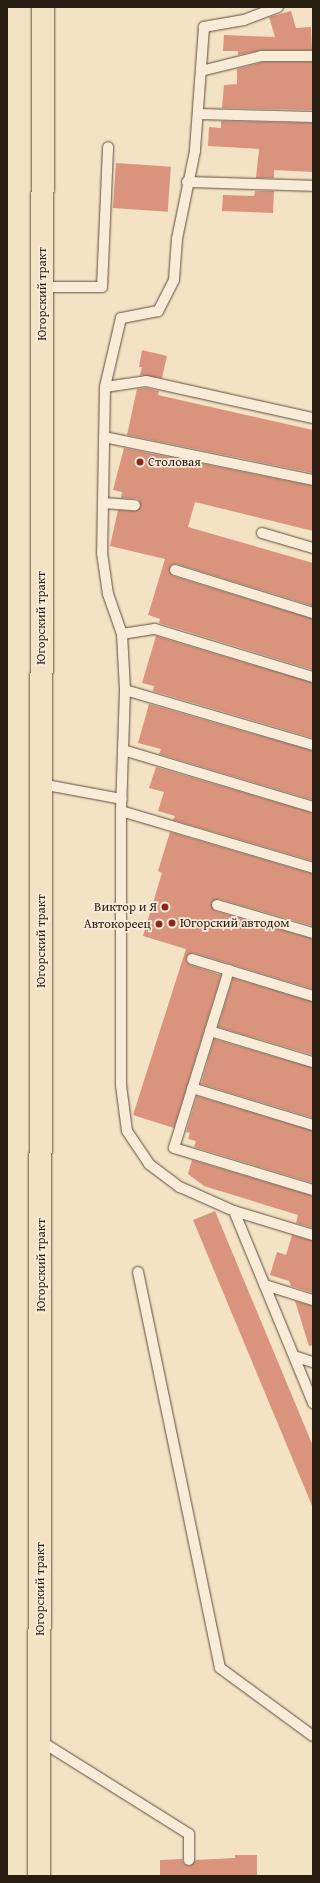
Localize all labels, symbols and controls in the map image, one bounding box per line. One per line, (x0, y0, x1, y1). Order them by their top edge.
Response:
street label: Югорский тракт (34, 247, 50, 341)
place label: Столовая (148, 454, 201, 470)
marker: Столовая (135, 457, 145, 467)
street label: Югорский тракт (33, 571, 49, 665)
street label: Югорский тракт (33, 894, 49, 988)
place label: Виктор и Я (94, 899, 157, 915)
marker: Виктор и Я (160, 902, 170, 912)
place label: Югорский автодом (180, 915, 290, 931)
place label: Автокореец (84, 916, 151, 932)
marker: Югорский автодом (167, 918, 177, 928)
marker: Автокореец (154, 919, 164, 929)
street label: Югорский тракт (33, 1218, 49, 1312)
street label: Югорский тракт (32, 1542, 48, 1636)

